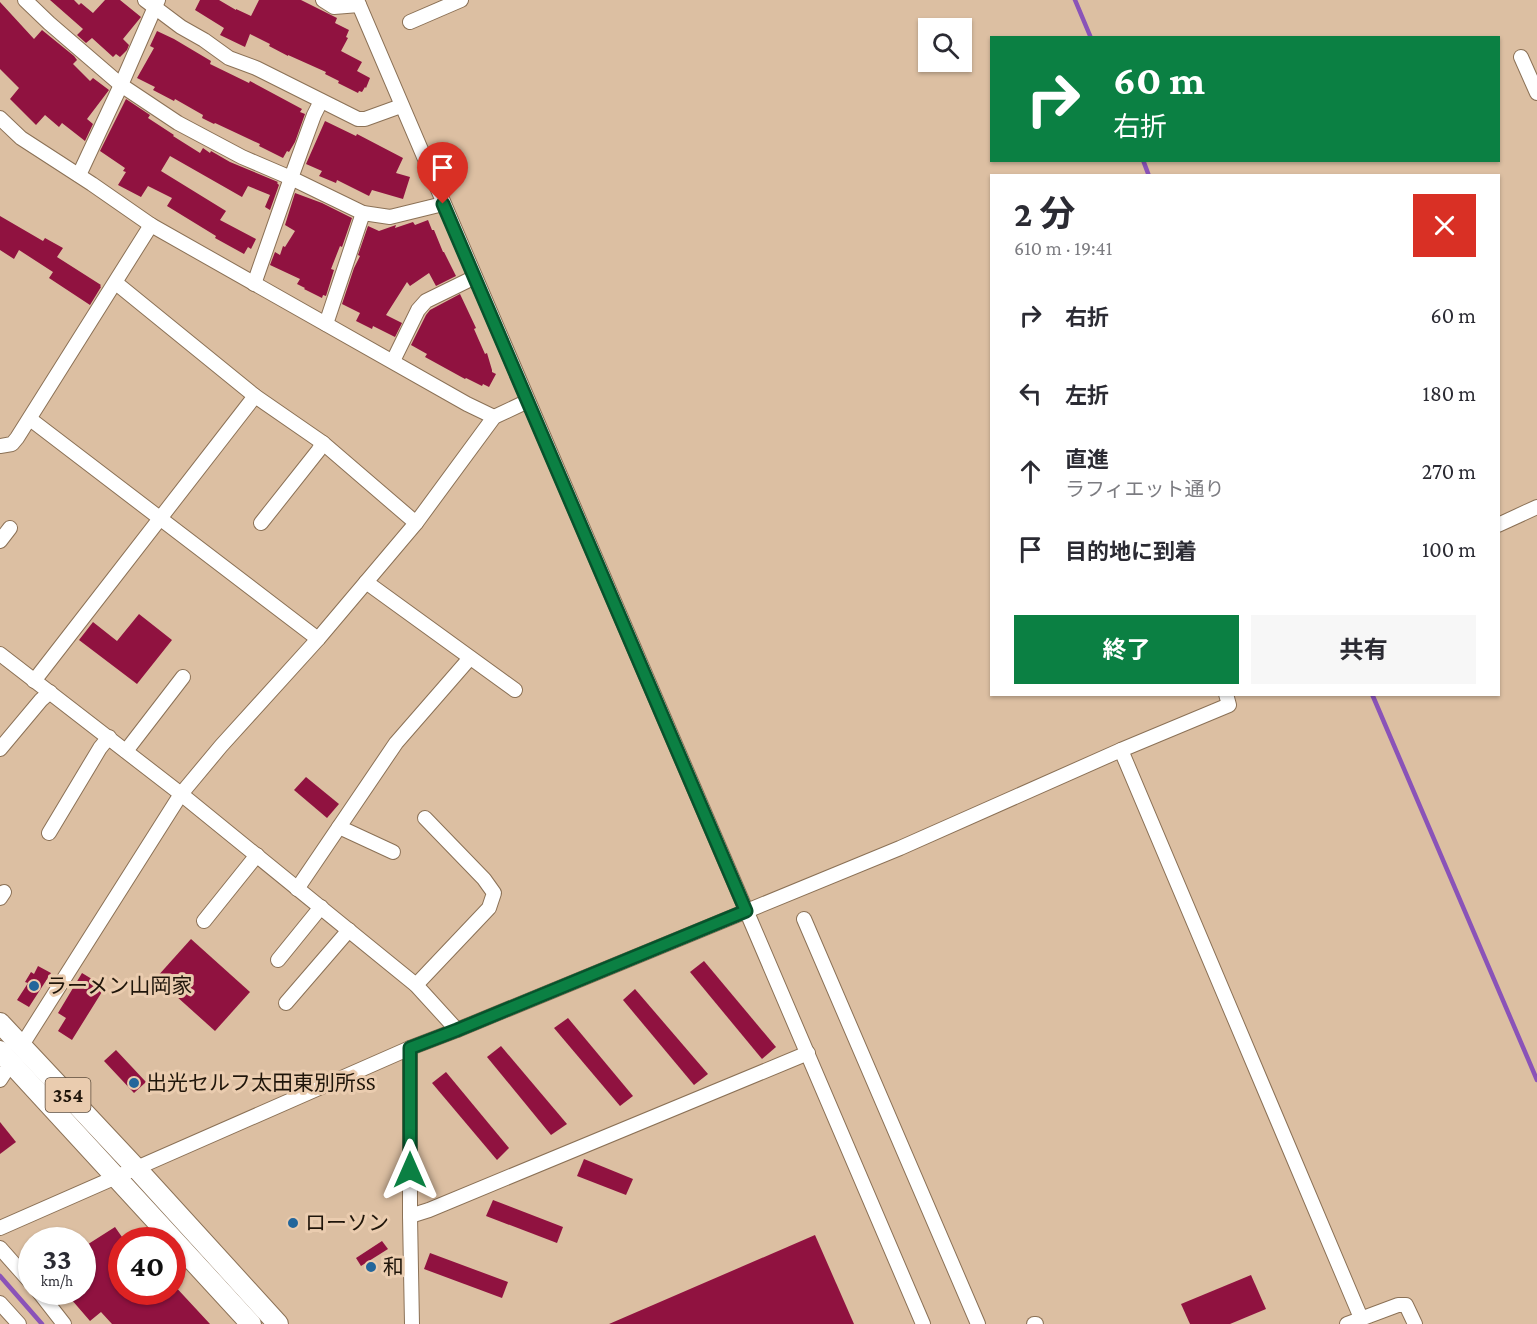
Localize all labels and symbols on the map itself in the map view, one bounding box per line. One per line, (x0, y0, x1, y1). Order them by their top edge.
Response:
pin (417, 142, 468, 204)
place label: ラーメン山岡家 (46, 974, 192, 998)
marker: ラーメン山岡家 (27, 979, 41, 993)
place label: 出光セルフ太田東別所SS (146, 1071, 376, 1095)
marker: 出光セルフ太田東別所SS (127, 1076, 141, 1090)
road number: 354 (46, 1078, 90, 1112)
position arrow (378, 1138, 442, 1202)
place label: ローソン (305, 1211, 389, 1235)
marker: ローソン (286, 1216, 300, 1230)
speed limit sign: 40 (108, 1227, 186, 1305)
place label: 和 (383, 1255, 404, 1279)
marker: 和 (364, 1260, 378, 1274)

